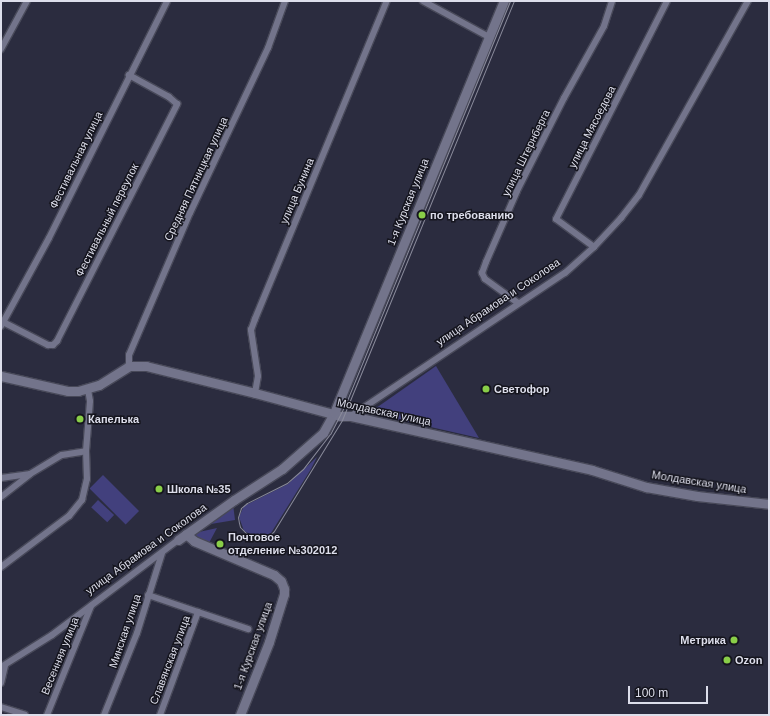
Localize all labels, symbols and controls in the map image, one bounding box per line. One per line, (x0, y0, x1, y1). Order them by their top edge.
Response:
street label: улица Мясоедова (566, 84, 618, 170)
street label: улица Штернберга (499, 107, 553, 199)
street label: Фестивальная улица (47, 109, 105, 211)
street label: Средняя Пятницкая улица (161, 115, 231, 243)
street label: улица Бунина (277, 156, 317, 226)
street label: 1-я Курская улица (385, 157, 431, 247)
street label: Фестивальный переулок (73, 161, 141, 279)
place label: по требованию (430, 208, 514, 222)
marker: по требованию (417, 210, 427, 220)
street label: улица Абрамова и Соколова (434, 256, 562, 348)
place label: Светофор (494, 382, 549, 396)
marker: Светофор (481, 384, 491, 394)
street label: Молдавская улица (336, 396, 432, 428)
place label: Капелька (88, 412, 139, 426)
marker: Капелька (75, 414, 85, 424)
street label: Молдавская улица (651, 468, 747, 496)
place label: Школа №35 (167, 482, 231, 496)
marker: Школа №35 (154, 484, 164, 494)
street label: улица Абрамова и Соколова (83, 501, 209, 597)
place label: Почтовое отделение №302012 (228, 531, 337, 557)
marker: Почтовое отделение №302012 (215, 539, 225, 549)
street label: Минская улица (106, 592, 144, 670)
street label: 1-я Курская улица (231, 600, 275, 692)
street label: Славянская улица (147, 614, 193, 706)
street label: Весенняя улица (38, 615, 82, 697)
place label: Метрика (680, 633, 726, 647)
marker: Метрика (729, 635, 739, 645)
place label: Ozon (735, 653, 762, 667)
marker: Ozon (722, 655, 732, 665)
scale bar (630, 678, 710, 704)
text: 100 m (635, 686, 668, 700)

